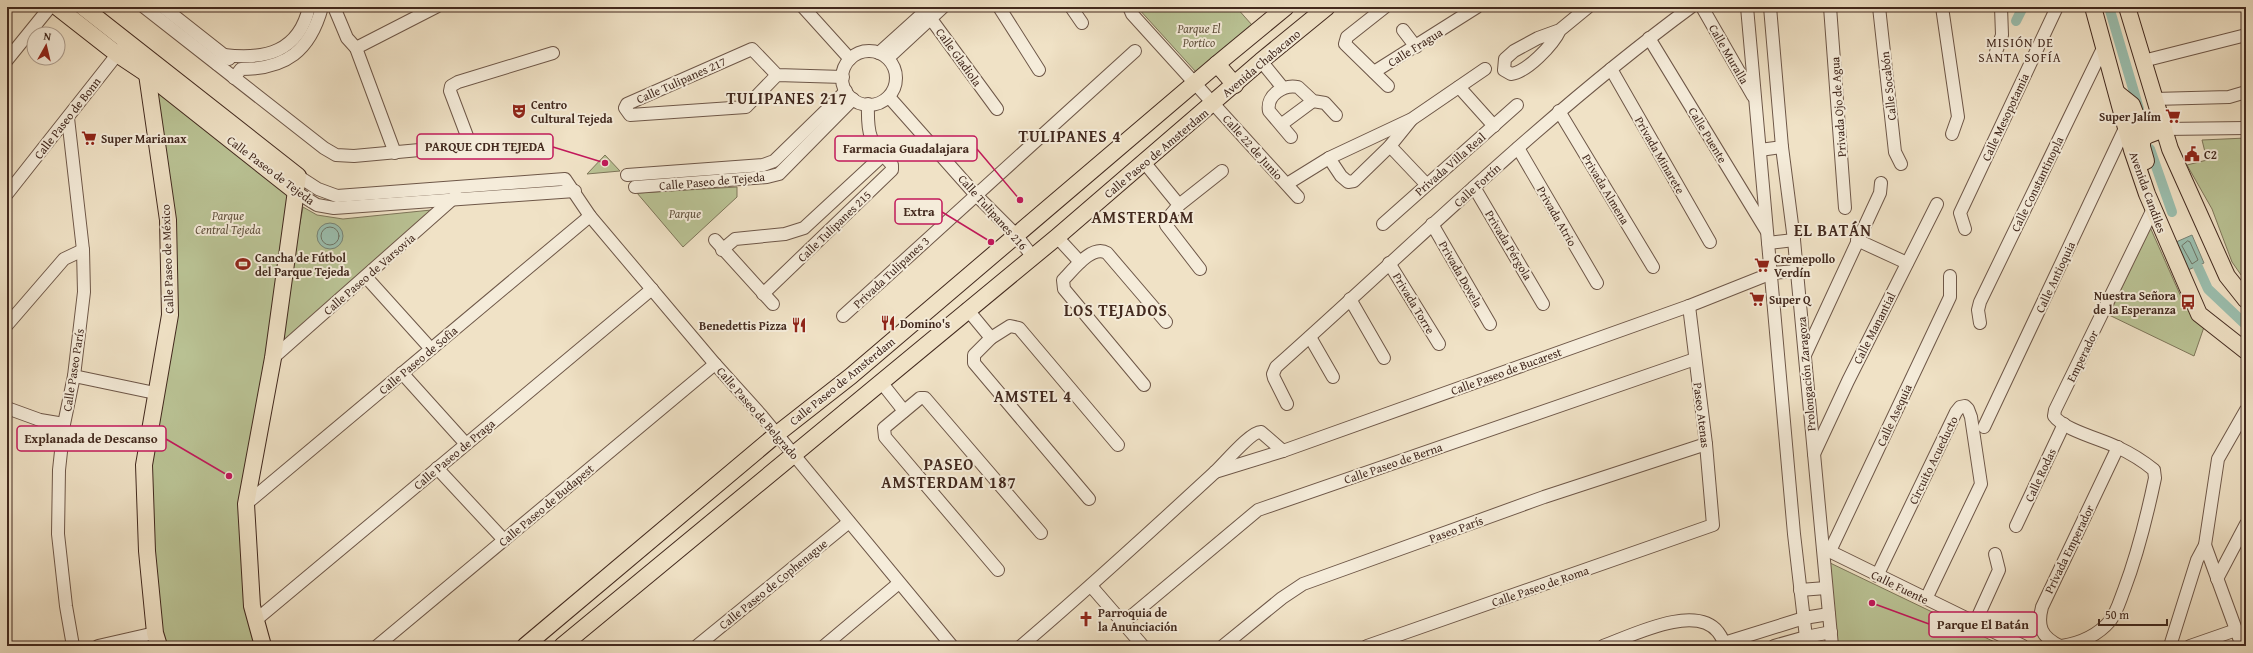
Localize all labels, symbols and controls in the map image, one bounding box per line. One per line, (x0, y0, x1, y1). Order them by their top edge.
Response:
park label: Parque El Portico (1176, 20, 1221, 51)
street label: Calle Muralla (1705, 21, 1753, 87)
street label: Calle Fragua (1384, 23, 1446, 71)
street label: Calle Gladiola (932, 24, 986, 90)
street label: Avenida Chabacano (1218, 25, 1304, 101)
north arrow (26, 26, 66, 66)
text: N (43, 28, 53, 45)
district label: MISIÓN DE SANTA SOFÍA (1978, 33, 2062, 67)
street label: Calle Socabón (1876, 50, 1900, 121)
street label: Calle Tulipanes 217 (633, 53, 729, 107)
street label: Privada Ojo de Agua (1826, 56, 1850, 158)
street label: Calle Mesopotamia (1977, 70, 2033, 164)
street label: Calle Paseo de Bonn (30, 73, 105, 162)
district label: TULIPANES 217 (726, 86, 848, 110)
place label: Centro Cultural Tejeda (531, 96, 614, 127)
theatre icon: Centro Cultural Tejeda (510, 102, 528, 120)
street label: Calle Paseo de Amsterdam (1100, 104, 1212, 202)
street label: Calle Puente (1685, 104, 1732, 166)
supermarket icon: Super Jalím (2164, 107, 2182, 125)
place label: Super Jalím (2099, 108, 2162, 125)
street label: Calle 22 de Junio (1219, 111, 1287, 183)
street label: Privada Minarete (1631, 113, 1689, 197)
district label: TULIPANES 4 (1019, 124, 1121, 148)
street label: Privada Villa Real (1411, 128, 1490, 200)
supermarket icon: Super Marianax (80, 129, 98, 147)
place label: Super Marianax (101, 130, 187, 147)
street label: Calle Paseo de Tejeda (224, 131, 319, 209)
street label: Calle Constantinopla (2007, 133, 2068, 234)
callout: PARQUE CDH TEJEDA (417, 134, 553, 159)
callout: Farmacia Guadalajara (835, 136, 977, 161)
text: PARQUE CDH TEJEDA (425, 137, 546, 156)
text: Farmacia Guadalajara (843, 139, 969, 158)
public building icon: C2 (2183, 145, 2201, 163)
place label: C2 (2204, 146, 2217, 163)
street label: Avenida Candiles (2125, 149, 2171, 235)
street label: Privada Almena (1578, 151, 1634, 228)
street label: Calle Fortín (1450, 159, 1504, 211)
street label: Calle Paseo de Tejeda (658, 168, 766, 194)
street label: Calle Tulipanes 216 (954, 170, 1032, 254)
street label: Privada Atrio (1533, 183, 1581, 249)
street label: Calle Tulipanes 215 (793, 186, 875, 266)
callout: Extra (895, 199, 942, 224)
text: Extra (903, 202, 935, 221)
street label: Calle Paseo de México (157, 204, 177, 314)
park label: Parque (668, 205, 701, 222)
district label: AMSTERDAM (1091, 205, 1195, 229)
park label: Parque Central Tejeda (195, 207, 261, 238)
street label: Privada Pérgola (1481, 207, 1537, 284)
district label: EL BATÁN (1794, 218, 1872, 242)
street label: Calle Paseo de Varsovia (319, 229, 419, 319)
street label: Privada Tulipanes 3 (849, 232, 933, 312)
street label: Privada Dovela (1435, 238, 1487, 311)
street label: Calle Antioquia (2031, 238, 2079, 315)
place label: Cancha de Fútbol del Parque Tejeda (255, 249, 351, 280)
place label: Cremepollo Verdín (1774, 250, 1836, 281)
sports icon: Cancha de Fútbol del Parque Tejeda (234, 255, 252, 273)
supermarket icon: Cremepollo Verdín (1753, 256, 1771, 274)
street label: Privada Torre (1389, 269, 1439, 337)
place label: Nuestra Señora de la Esperanza (2093, 287, 2177, 318)
street label: Calle Manantial (1849, 289, 1900, 367)
supermarket icon: Super Q (1748, 290, 1766, 308)
place label: Super Q (1769, 291, 1812, 308)
bus stop icon: Nuestra Señora de la Esperanza (2179, 293, 2197, 311)
district label: LOS TEJADOS (1064, 298, 1168, 322)
restaurant icon: Domino's (879, 314, 897, 332)
place label: Domino's (900, 315, 950, 332)
restaurant icon: Benedettis Pizza (790, 316, 808, 334)
street label: Prolongación Zaragoza (1792, 316, 1819, 432)
place label: Benedettis Pizza (699, 317, 788, 334)
street label: Calle Paseo de Sofia (375, 322, 461, 398)
street label: Calle Paseo París (58, 327, 88, 413)
street label: Emperador (2062, 327, 2102, 385)
street label: Calle Paseo de Amsterdam (786, 333, 899, 429)
street label: Calle Paseo de Bucarest (1448, 343, 1565, 399)
street label: Calle Paseo de Belgrado (713, 363, 803, 463)
street label: Paseo Atenas (1690, 381, 1714, 449)
street label: Calle Asequia (1872, 381, 1916, 449)
district label: AMSTEL 4 (994, 384, 1072, 408)
street label: Circuito Acueducto (1904, 413, 1962, 507)
street label: Calle Paseo de Praga (410, 415, 499, 493)
callout: Explanada de Descanso (17, 426, 166, 451)
text: Explanada de Descanso (24, 429, 158, 448)
street label: Calle Paseo de Berna (1342, 438, 1445, 488)
street label: Calle Rodas (2020, 445, 2060, 504)
district label: PASEO AMSTERDAM 187 (881, 452, 1017, 494)
street label: Calle Paseo de Budapest (495, 460, 598, 550)
street label: Privada Emperador (2040, 502, 2098, 596)
street label: Paseo París (1427, 511, 1486, 547)
street label: Calle Paseo de Cophenague (715, 535, 831, 633)
street label: Calle Paseo de Roma (1489, 561, 1591, 611)
street label: Calle Fuente (1869, 566, 1932, 608)
scale bar (2099, 601, 2167, 627)
place label: Parroquia de la Anunciación (1098, 604, 1177, 635)
text: 50 m (2105, 606, 2129, 623)
church icon: Parroquia de la Anunciación (1077, 610, 1095, 628)
callout: Parque El Batán (1929, 612, 2037, 637)
text: Parque El Batán (1937, 615, 2029, 634)

